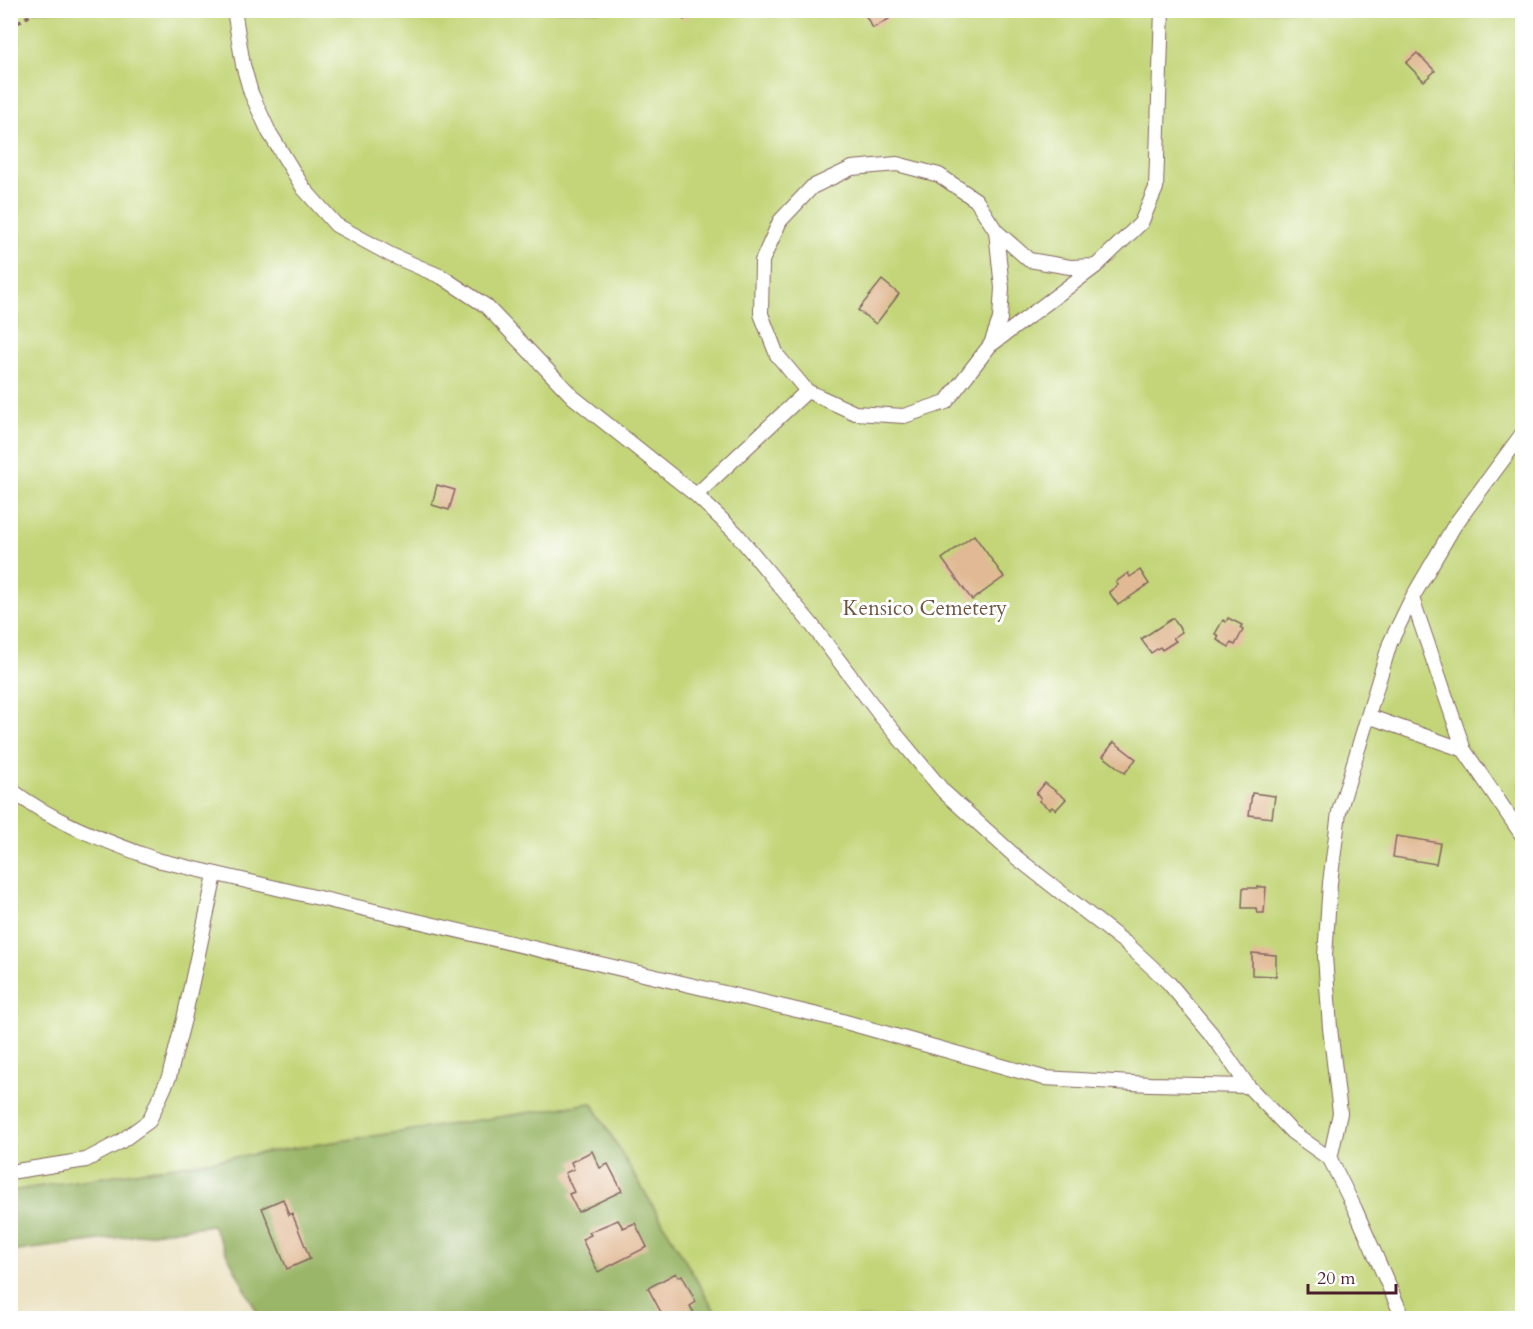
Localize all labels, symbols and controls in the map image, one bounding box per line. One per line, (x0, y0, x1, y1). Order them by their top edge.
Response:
park label: Kensico Cemetery (843, 594, 1007, 623)
scale bar (1308, 1257, 1396, 1295)
text: 20 m (1317, 1266, 1356, 1291)

